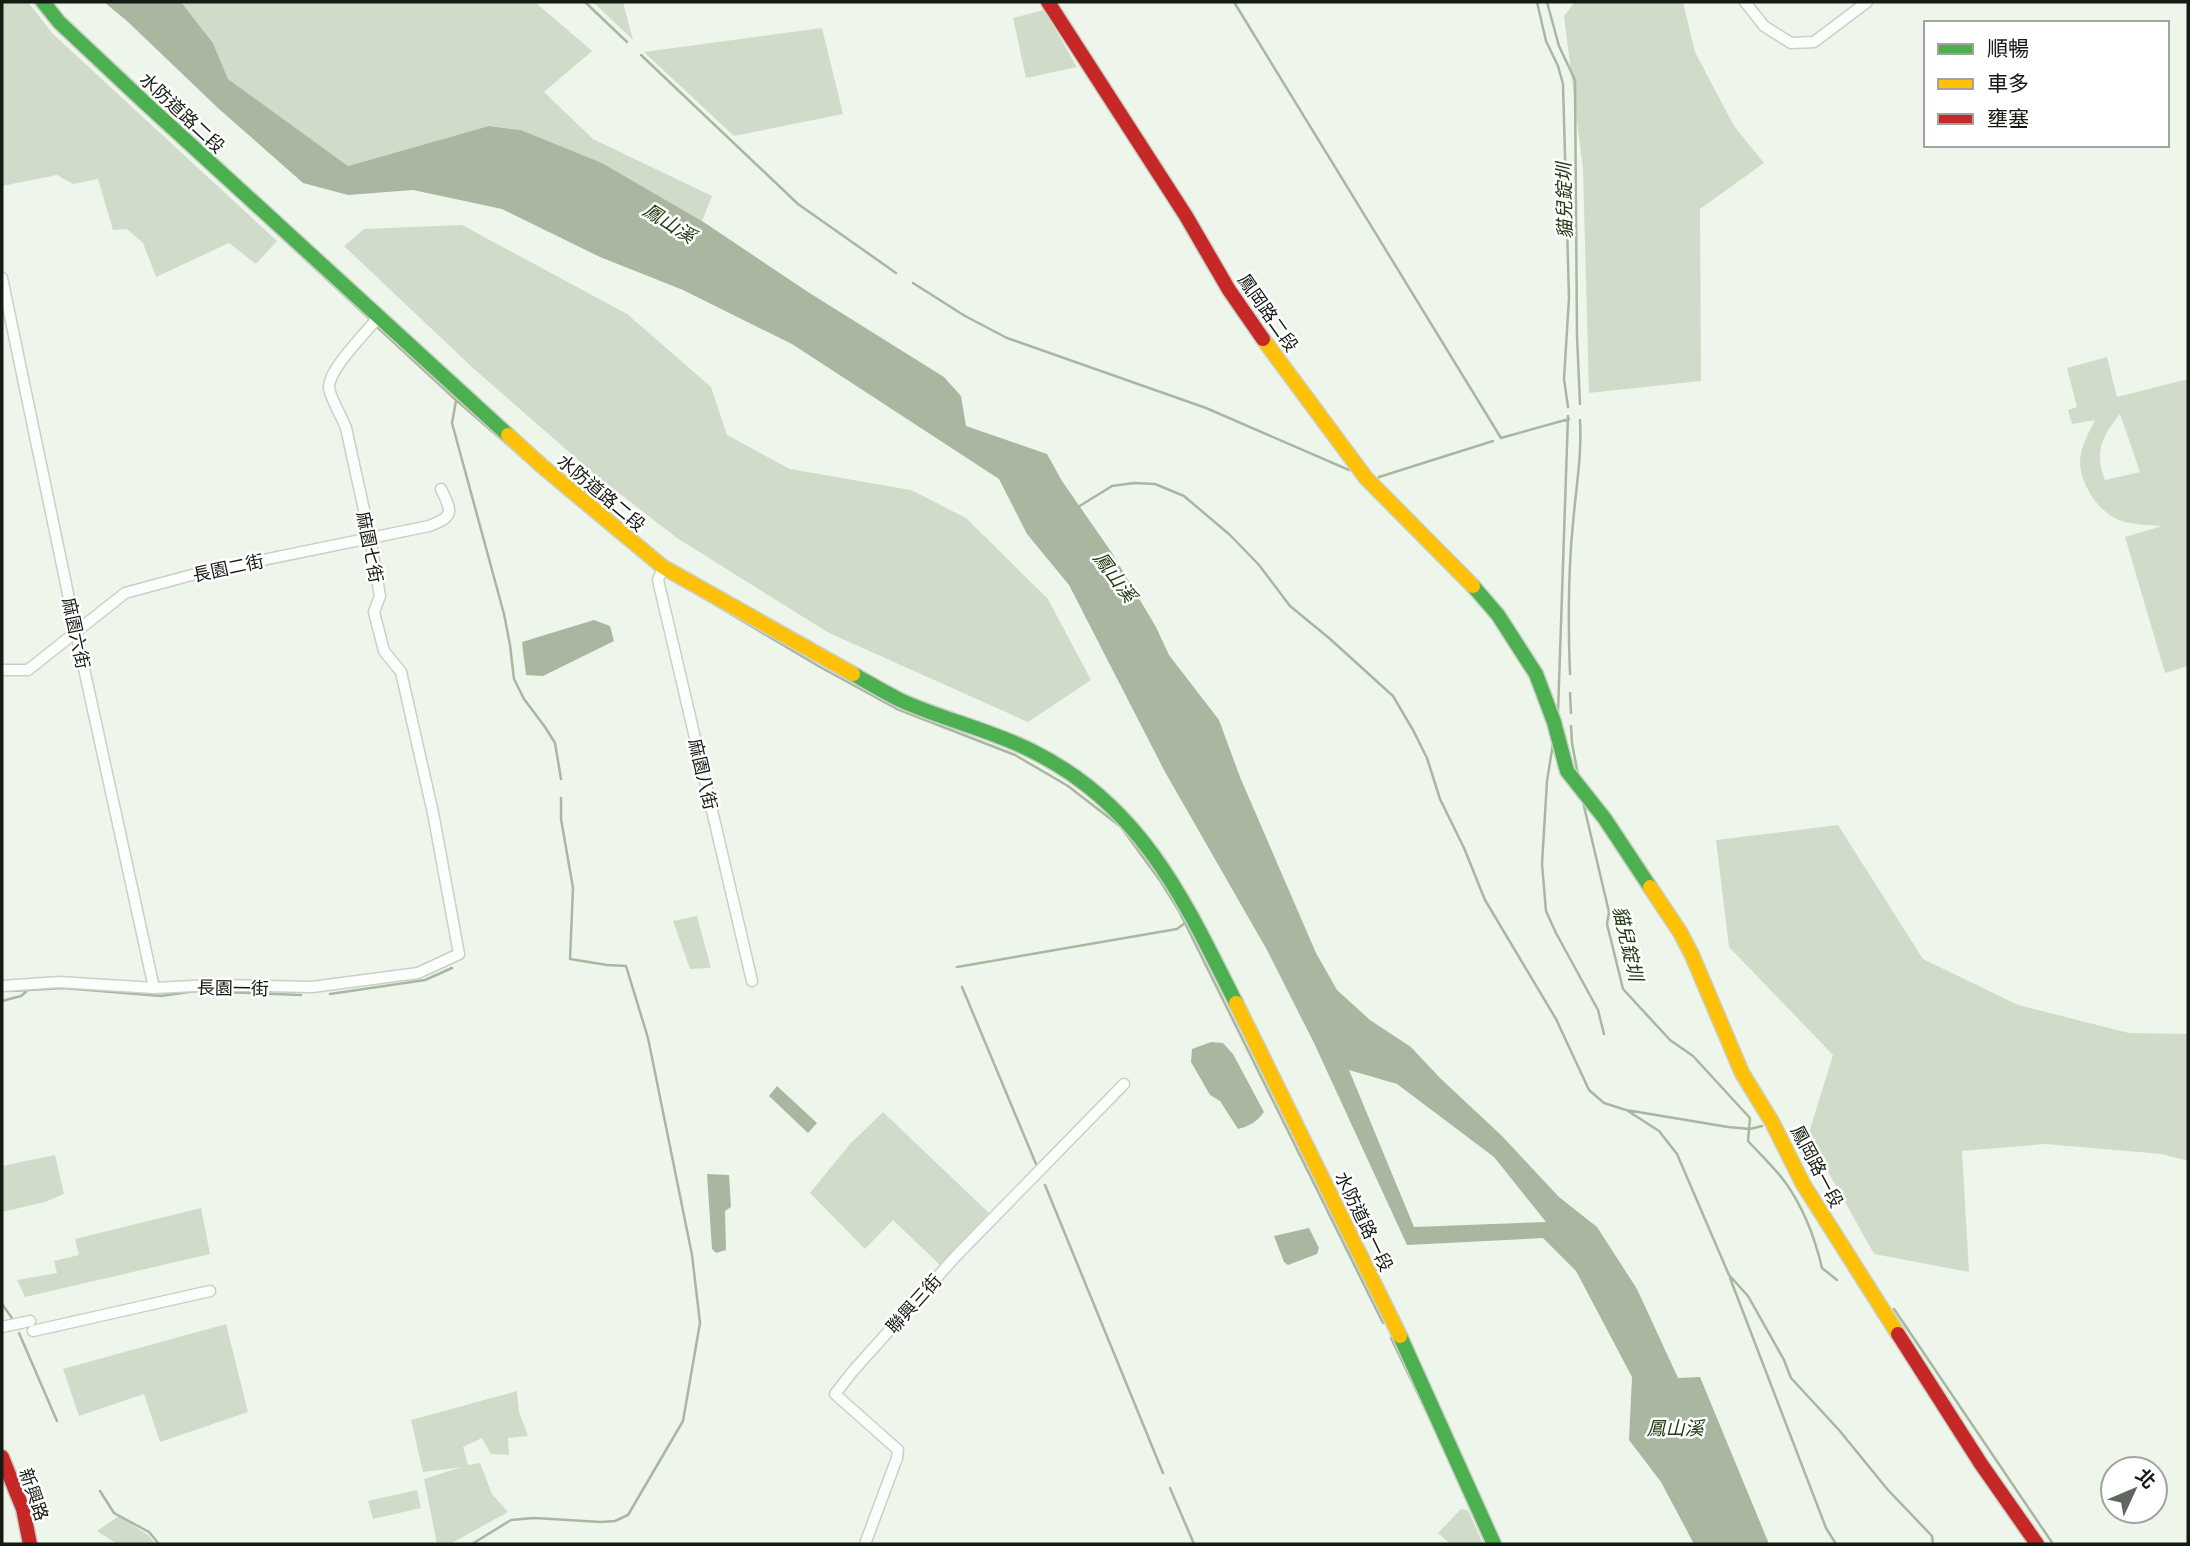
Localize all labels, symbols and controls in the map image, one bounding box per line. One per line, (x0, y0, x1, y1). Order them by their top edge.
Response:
legend (1924, 21, 2169, 147)
text: 順暢 (1987, 31, 2029, 62)
street label: 水防道路二段 (134, 65, 232, 159)
text: 車多 (1987, 66, 2029, 97)
text: 壅塞 (1987, 101, 2029, 132)
water label: 貓兒錠圳 (1548, 160, 1578, 239)
water label: 鳳山溪 (638, 195, 704, 251)
street label: 鳳岡路二段 (1232, 267, 1306, 357)
street label: 水防道路二段 (552, 447, 652, 537)
street label: 麻園七街 (351, 509, 391, 585)
water label: 鳳山溪 (1088, 545, 1146, 610)
street label: 長園二街 (190, 546, 266, 588)
street label: 麻園六街 (56, 595, 98, 671)
street label: 麻園八街 (683, 736, 725, 812)
water label: 貓兒錠圳 (1607, 903, 1652, 986)
street label: 長園一街 (197, 973, 269, 1001)
street label: 鳳岡路一段 (1785, 1120, 1851, 1212)
street label: 水防道路一段 (1329, 1167, 1401, 1275)
street label: 聯興三街 (879, 1267, 947, 1339)
water label: 鳳山溪 (1646, 1413, 1706, 1441)
north arrow (2099, 1455, 2169, 1525)
text: 北 (2130, 1461, 2164, 1494)
street label: 新興路 (13, 1464, 57, 1524)

